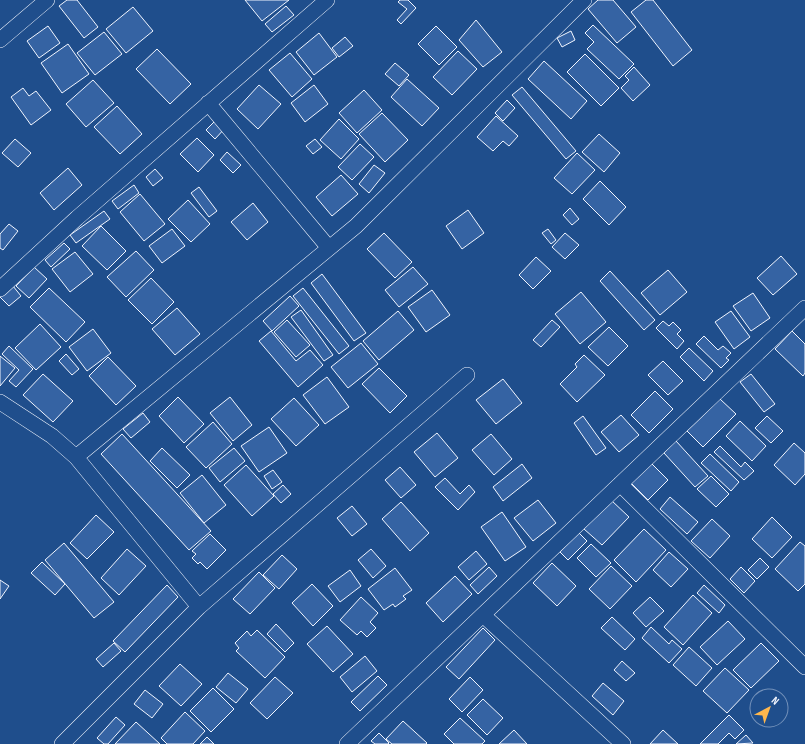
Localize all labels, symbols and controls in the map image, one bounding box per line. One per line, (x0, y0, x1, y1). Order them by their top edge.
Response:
north arrow (749, 688, 789, 728)
text: N (769, 694, 782, 708)

